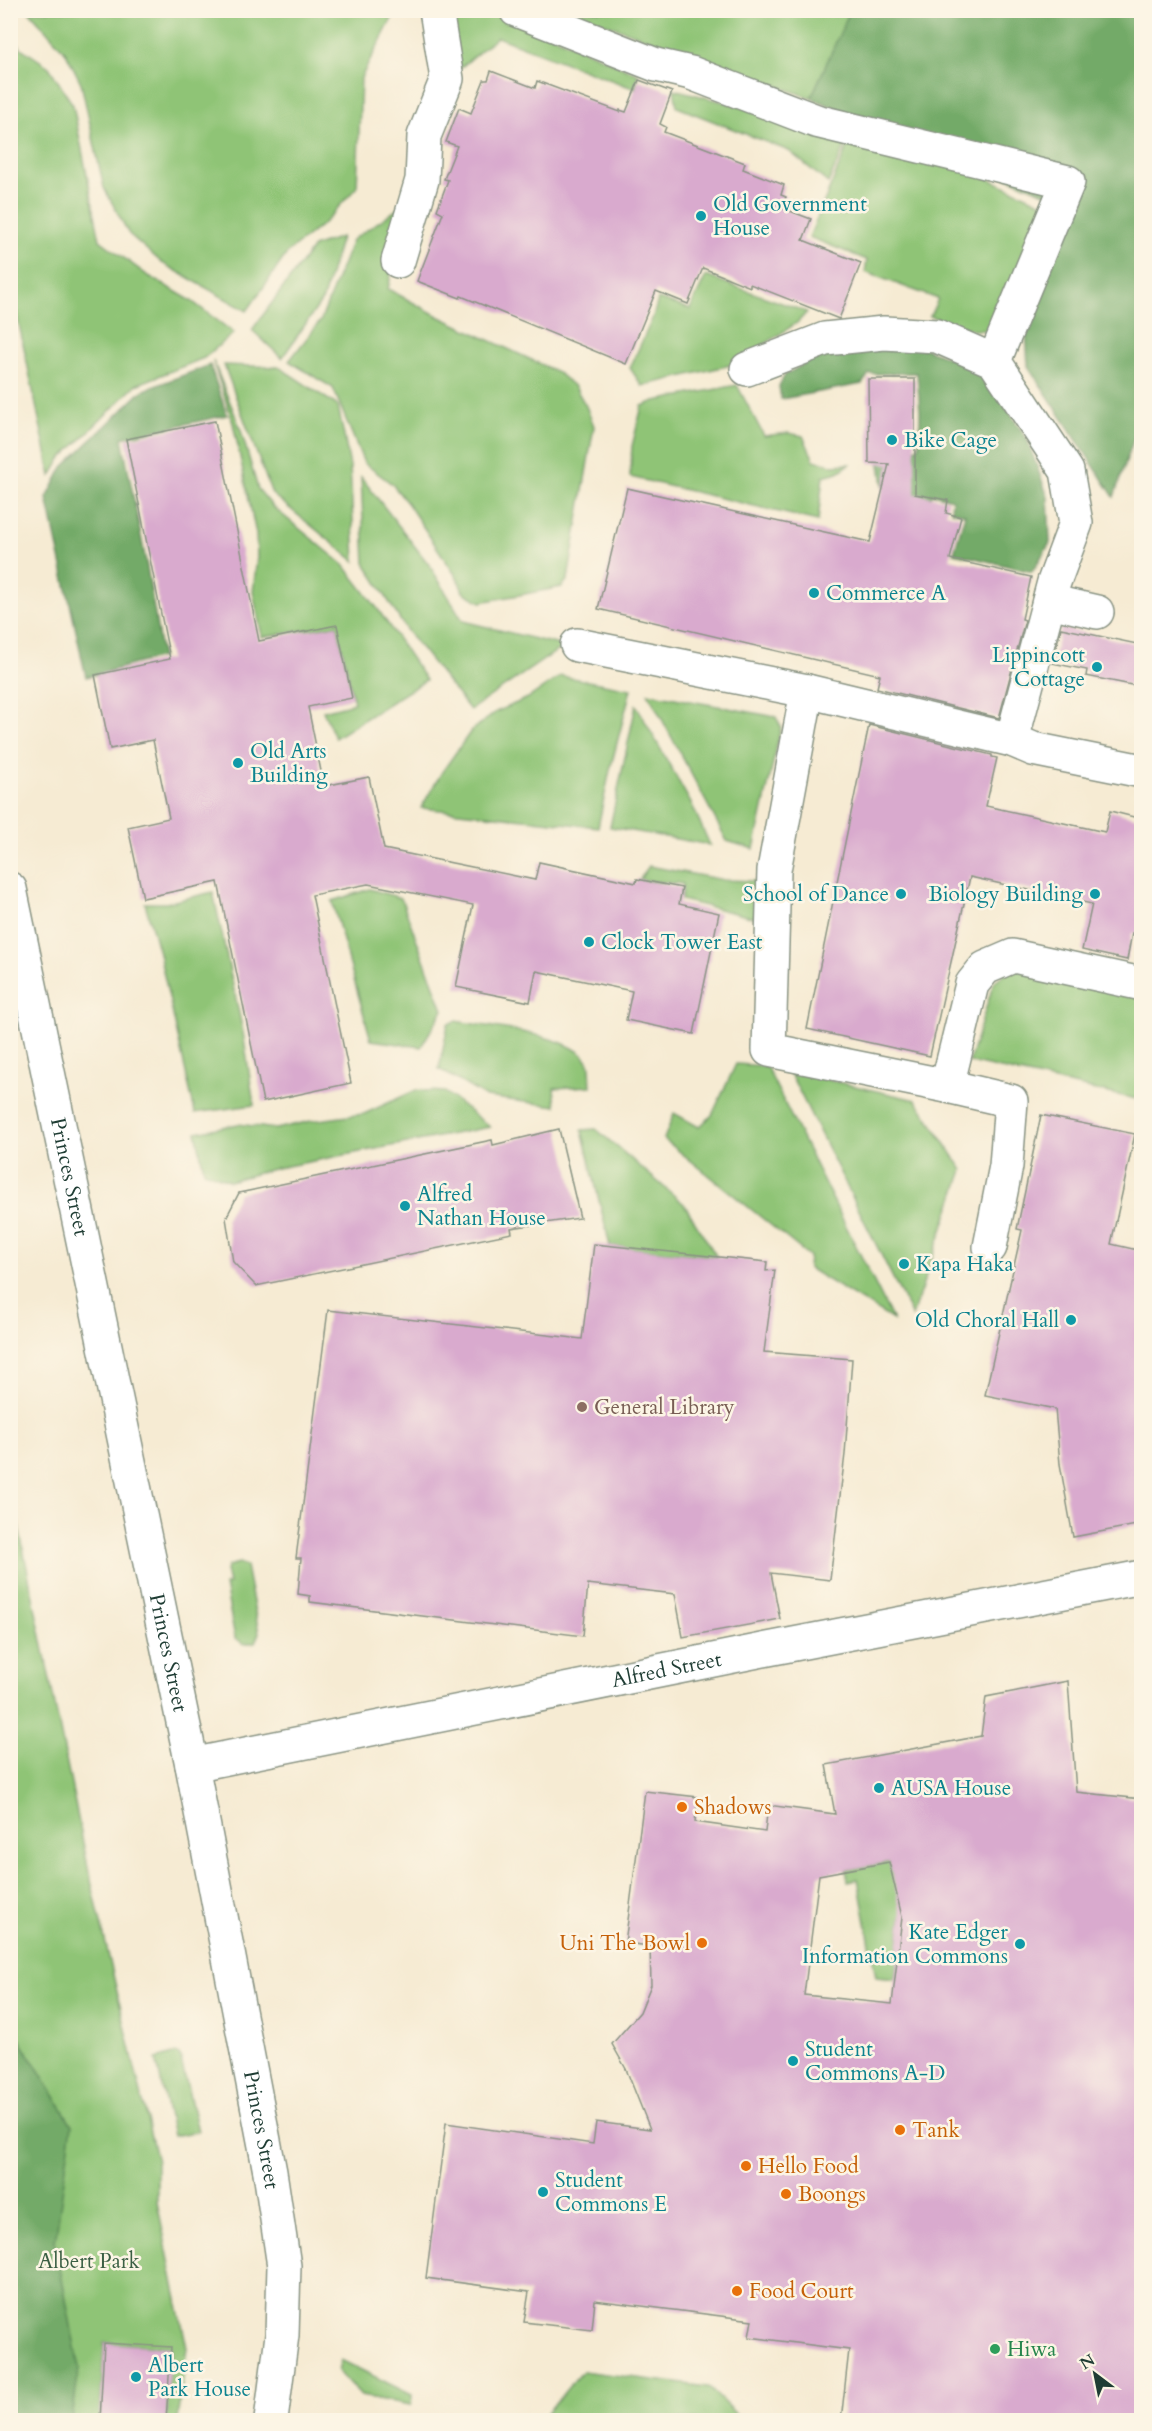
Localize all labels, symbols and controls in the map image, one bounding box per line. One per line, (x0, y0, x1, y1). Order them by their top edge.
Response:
place label: Old Government House (713, 190, 867, 243)
marker: Old Government House (694, 209, 708, 223)
place label: Bike Cage (904, 426, 997, 455)
marker: Bike Cage (885, 433, 899, 447)
place label: Commerce A (826, 579, 946, 608)
marker: Commerce A (807, 586, 821, 600)
place label: Lippincott Cottage (992, 641, 1085, 694)
marker: Lippincott Cottage (1090, 660, 1104, 674)
place label: Old Arts Building (250, 737, 328, 790)
marker: Old Arts Building (231, 756, 245, 770)
place label: School of Dance (743, 880, 889, 909)
place label: Biology Building (928, 880, 1083, 909)
marker: School of Dance (894, 887, 908, 901)
marker: Biology Building (1088, 887, 1102, 901)
place label: Clock Tower East (601, 928, 763, 957)
marker: Clock Tower East (582, 935, 596, 949)
street label: Princes Street (43, 1115, 96, 1239)
place label: Alfred Nathan House (417, 1180, 546, 1233)
marker: Alfred Nathan House (398, 1199, 412, 1213)
place label: Kapa Haka (916, 1250, 1014, 1279)
marker: Kapa Haka (897, 1257, 911, 1271)
place label: Old Choral Hall (915, 1306, 1059, 1335)
marker: Old Choral Hall (1064, 1313, 1078, 1327)
place label: General Library (594, 1393, 735, 1422)
marker: General Library (575, 1400, 589, 1414)
street label: Princes Street (142, 1591, 195, 1715)
street label: Alfred Street (609, 1645, 724, 1695)
place label: AUSA House (891, 1774, 1011, 1803)
marker: AUSA House (872, 1781, 886, 1795)
place label: Shadows (694, 1793, 772, 1822)
marker: Shadows (675, 1800, 689, 1814)
place label: Kate Edger Information Commons (802, 1918, 1008, 1971)
place label: Uni The Bowl (559, 1929, 690, 1958)
marker: Uni The Bowl (695, 1936, 709, 1950)
marker: Kate Edger Information Commons (1013, 1937, 1027, 1951)
place label: Student Commons A-D (805, 2035, 945, 2088)
marker: Student Commons A-D (786, 2054, 800, 2068)
street label: Princes Street (236, 2068, 286, 2191)
place label: Tank (912, 2116, 960, 2145)
marker: Tank (893, 2123, 907, 2137)
place label: Hello Food (758, 2152, 859, 2181)
marker: Hello Food (739, 2159, 753, 2173)
place label: Student Commons E (555, 2166, 667, 2219)
place label: Boongs (798, 2180, 866, 2209)
marker: Student Commons E (536, 2185, 550, 2199)
marker: Boongs (779, 2187, 793, 2201)
park label: Albert Park (38, 2247, 140, 2276)
place label: Food Court (749, 2277, 854, 2306)
marker: Food Court (730, 2284, 744, 2298)
place label: Hiwa (1007, 2335, 1056, 2364)
marker: Hiwa (988, 2342, 1002, 2356)
north arrow (1065, 2344, 1125, 2404)
text: N (1076, 2349, 1099, 2375)
place label: Albert Park House (148, 2351, 251, 2404)
marker: Albert Park House (129, 2370, 143, 2384)

